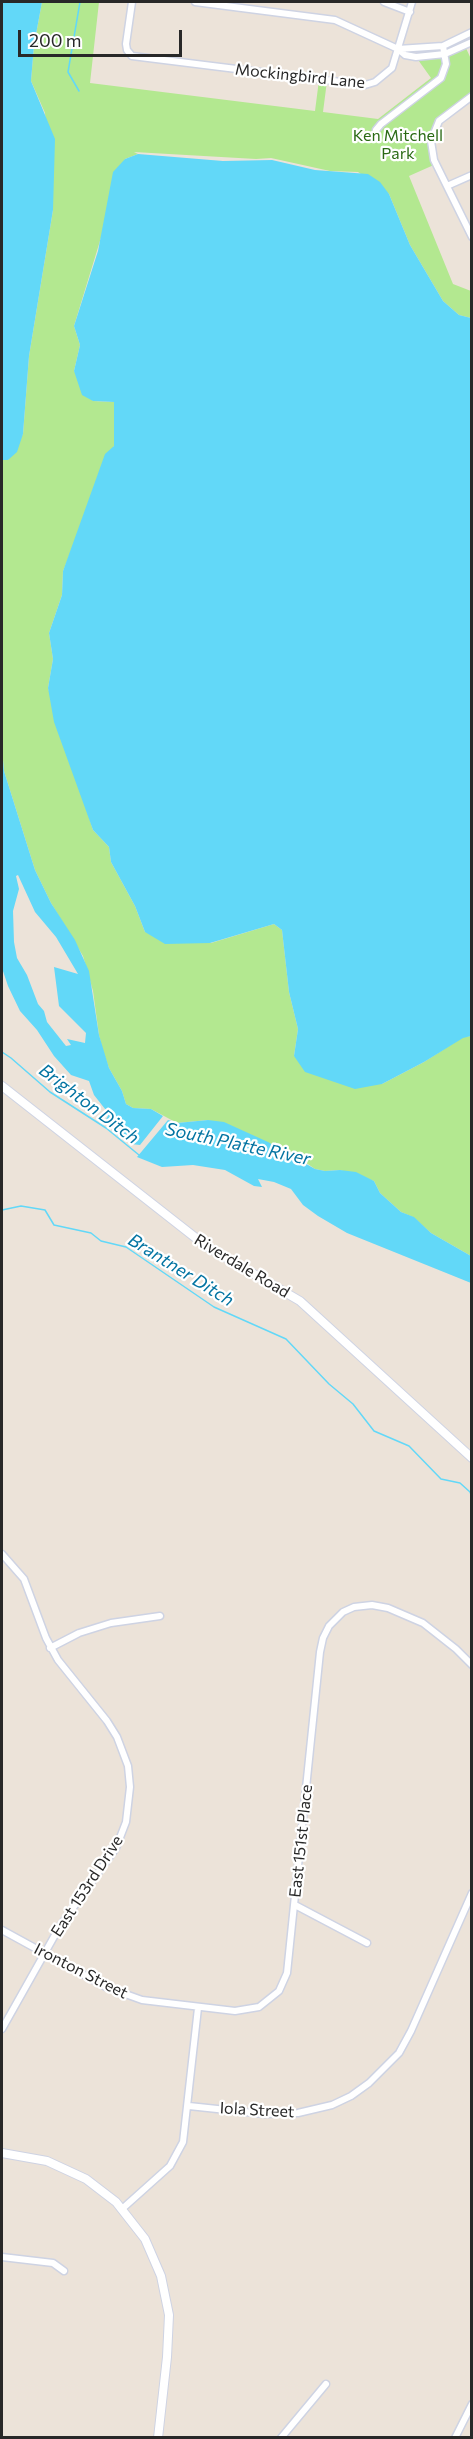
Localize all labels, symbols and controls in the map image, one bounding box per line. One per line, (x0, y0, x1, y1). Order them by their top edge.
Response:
scale bar (21, 18, 184, 56)
text: 200 m (29, 29, 82, 51)
street label: Mockingbird Lane (234, 60, 366, 92)
park label: Ken Mitchell Park (353, 126, 443, 164)
water label: Brighton Ditch (35, 1059, 143, 1149)
water label: South Platte River (163, 1118, 313, 1170)
water label: Brantner Ditch (124, 1229, 238, 1311)
street label: Riverdale Road (191, 1230, 293, 1302)
street label: East 151st Place (286, 1784, 316, 1898)
street label: East 153rd Drive (47, 1832, 127, 1940)
street label: Ironton Street (31, 1939, 131, 2003)
street label: Iola Street (219, 2098, 295, 2122)

